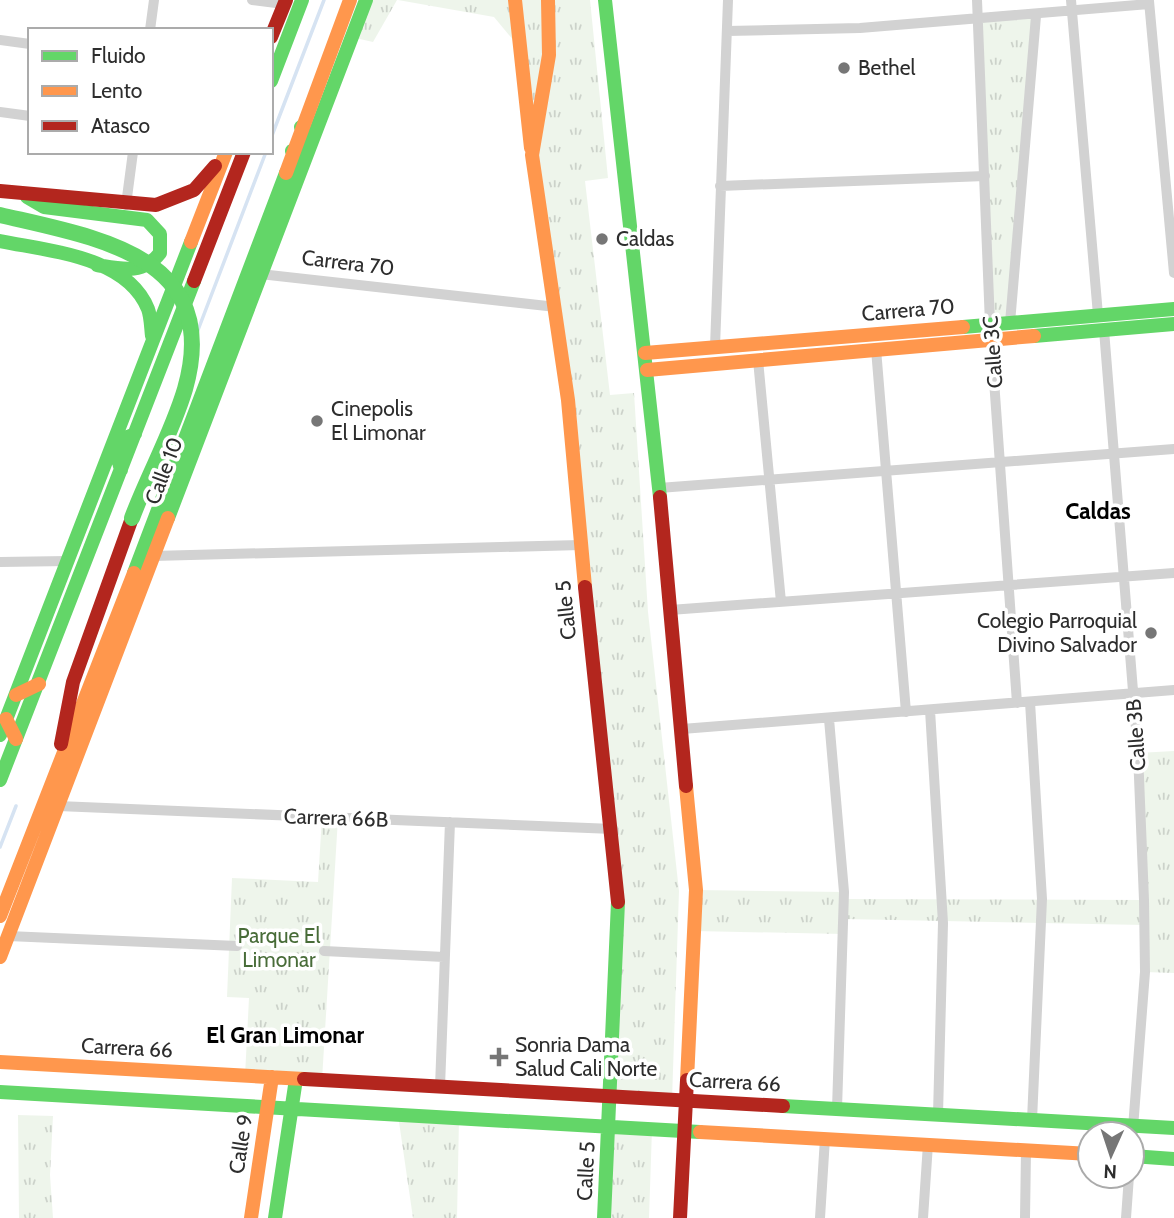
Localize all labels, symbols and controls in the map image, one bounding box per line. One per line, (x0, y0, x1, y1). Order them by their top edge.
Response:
legend (28, 28, 273, 154)
text: Fluido (91, 43, 146, 68)
place label: Bethel (858, 55, 915, 80)
marker: Bethel (836, 60, 852, 76)
text: Lento (91, 78, 142, 103)
text: Atasco (91, 113, 150, 138)
place label: Caldas (616, 226, 675, 251)
marker: Caldas (594, 231, 610, 247)
street label: Carrera 70 (300, 244, 396, 281)
street label: Carrera 70 (860, 293, 955, 326)
street label: Calle 3C (977, 315, 1008, 389)
place label: Cinepolis El Limonar (331, 396, 426, 445)
marker: Cinepolis El Limonar (309, 413, 325, 429)
street label: Calle 10 (139, 434, 188, 508)
district label: Caldas (1065, 497, 1131, 525)
street label: Calle 5 (550, 579, 581, 641)
place label: Colegio Parroquial Divino Salvador (977, 608, 1137, 657)
marker: Colegio Parroquial Divino Salvador (1143, 625, 1159, 641)
street label: Calle 3B (1121, 698, 1150, 772)
street label: Carrera 66B (283, 803, 389, 832)
park label: Parque El Limonar (238, 923, 321, 972)
district label: El Gran Limonar (206, 1021, 364, 1049)
place label: Sonria Dama Salud Cali Norte (515, 1032, 658, 1081)
street label: Carrera 66 (80, 1033, 174, 1062)
marker: Sonria Dama Salud Cali Norte (489, 1047, 509, 1067)
street label: Carrera 66 (688, 1067, 782, 1096)
street label: Calle 9 (223, 1112, 258, 1176)
north arrow (1076, 1120, 1146, 1190)
street label: Calle 5 (571, 1141, 600, 1201)
text: N (1103, 1160, 1117, 1183)

